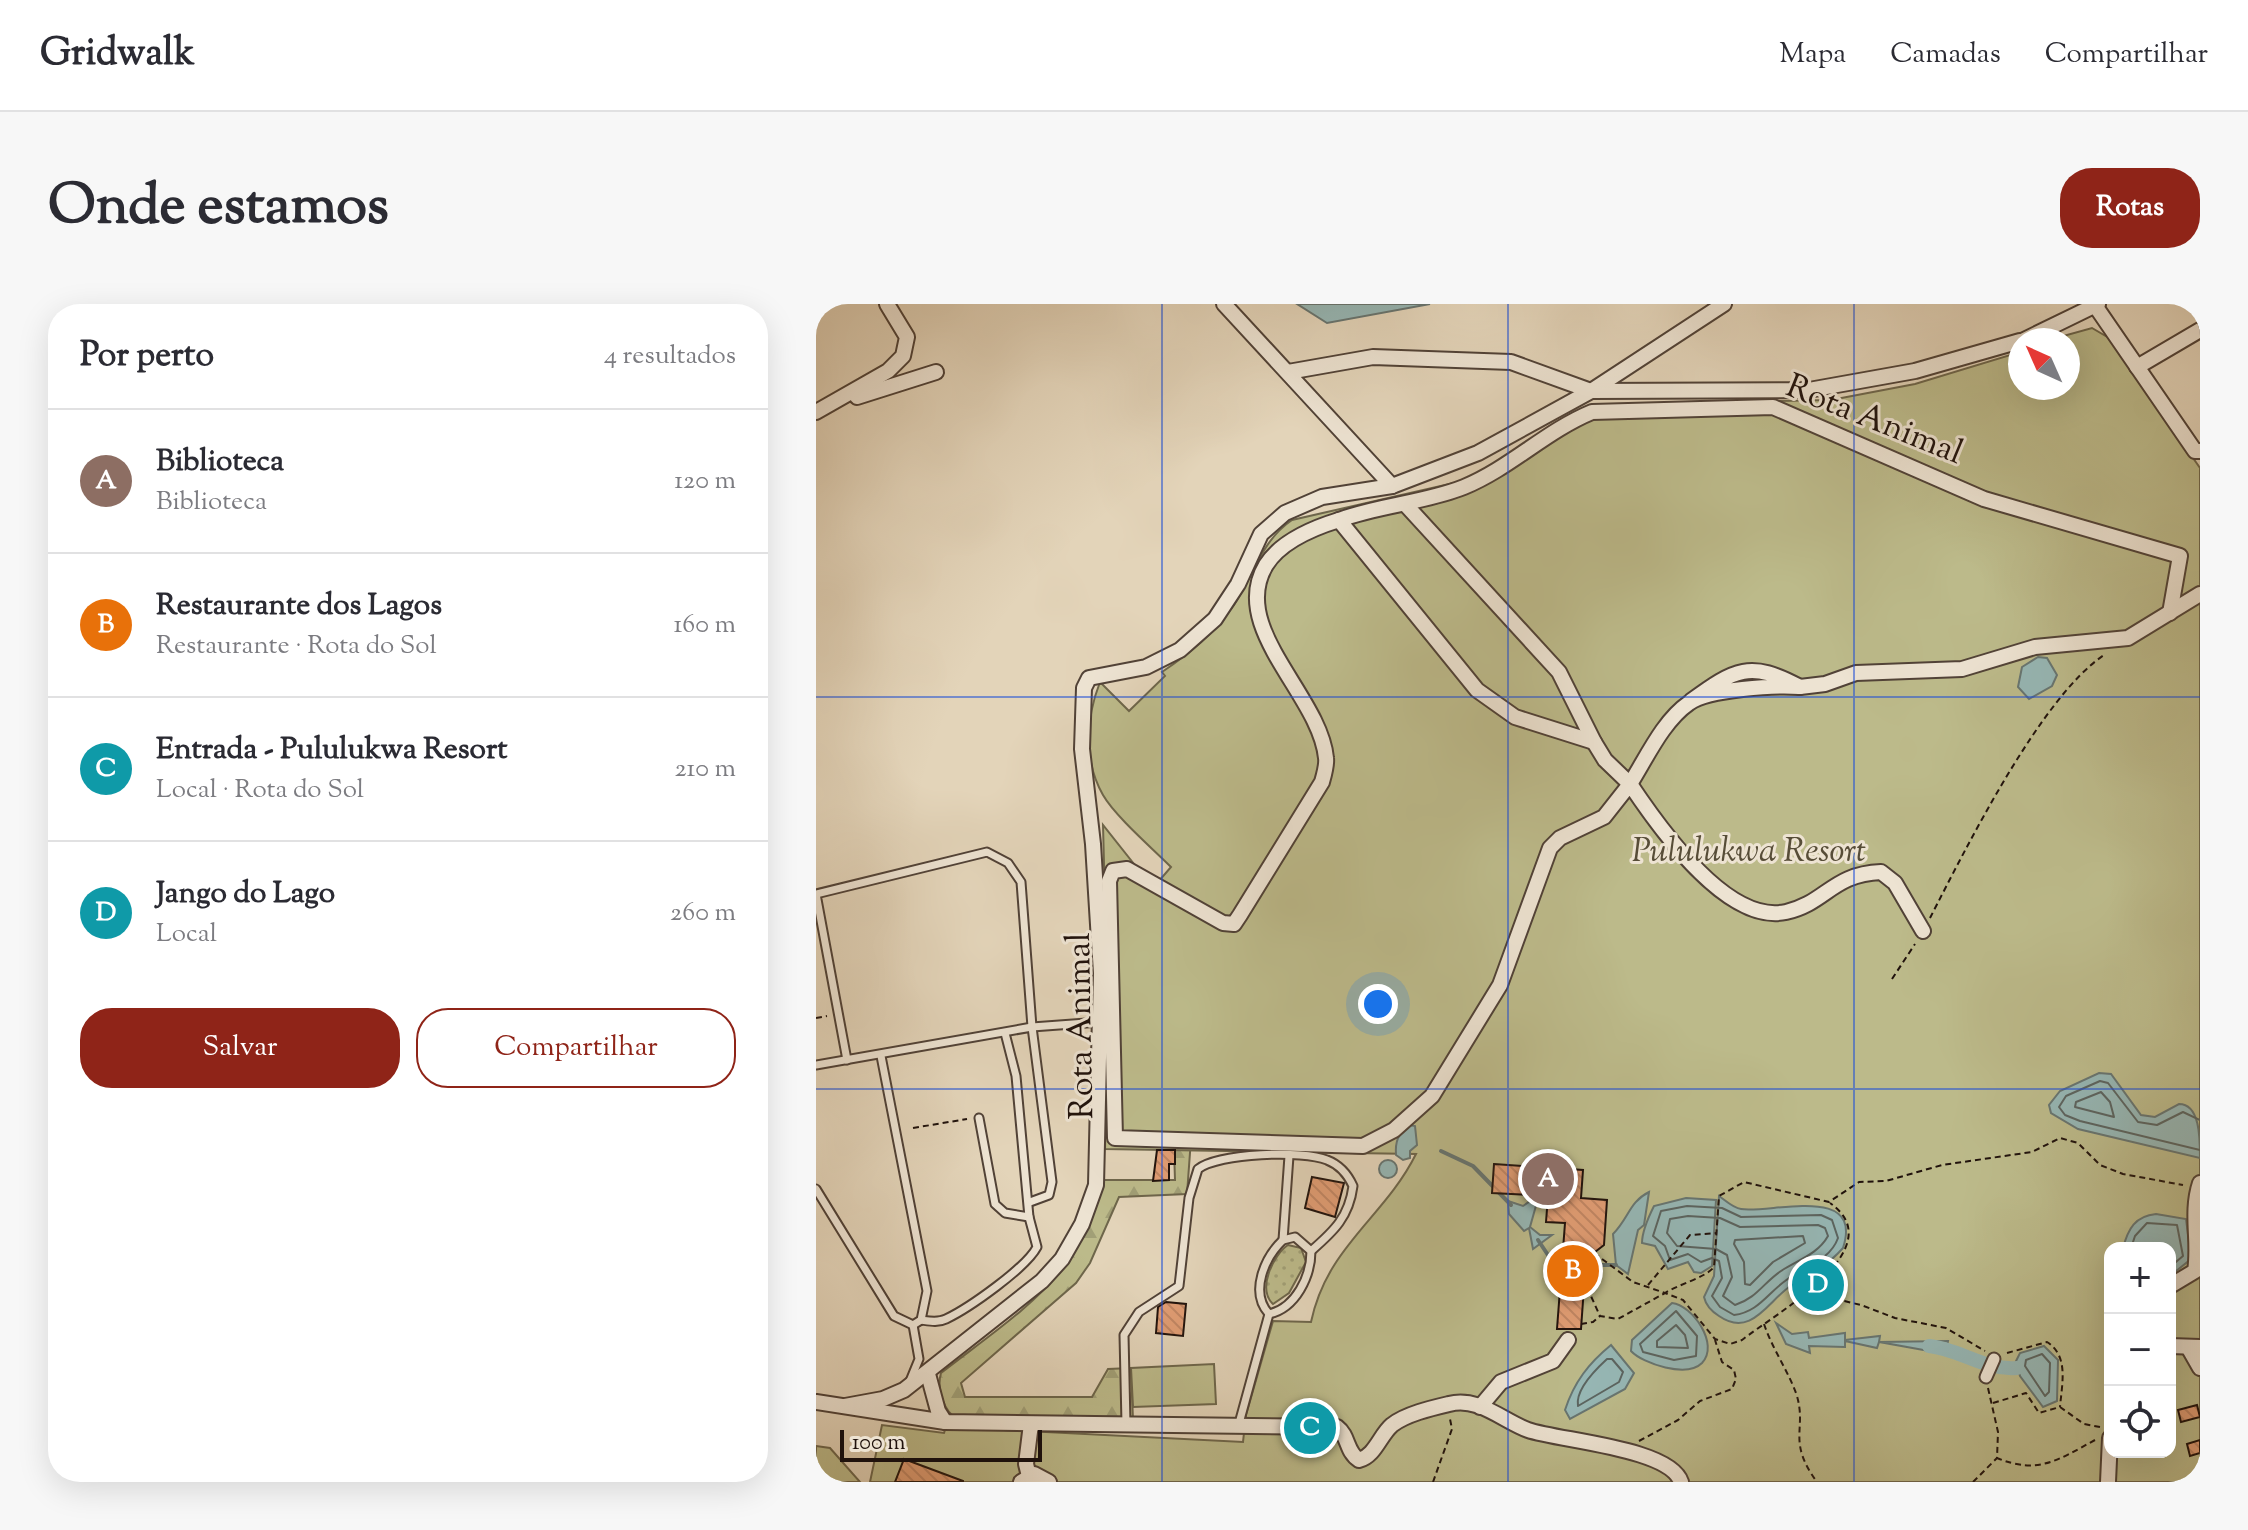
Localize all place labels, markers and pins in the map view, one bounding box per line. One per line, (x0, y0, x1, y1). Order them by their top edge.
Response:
pin: A (1522, 1149, 1574, 1209)
pin: B (1547, 1241, 1599, 1301)
pin: D (1792, 1255, 1844, 1315)
pin: C (1284, 1398, 1336, 1458)

